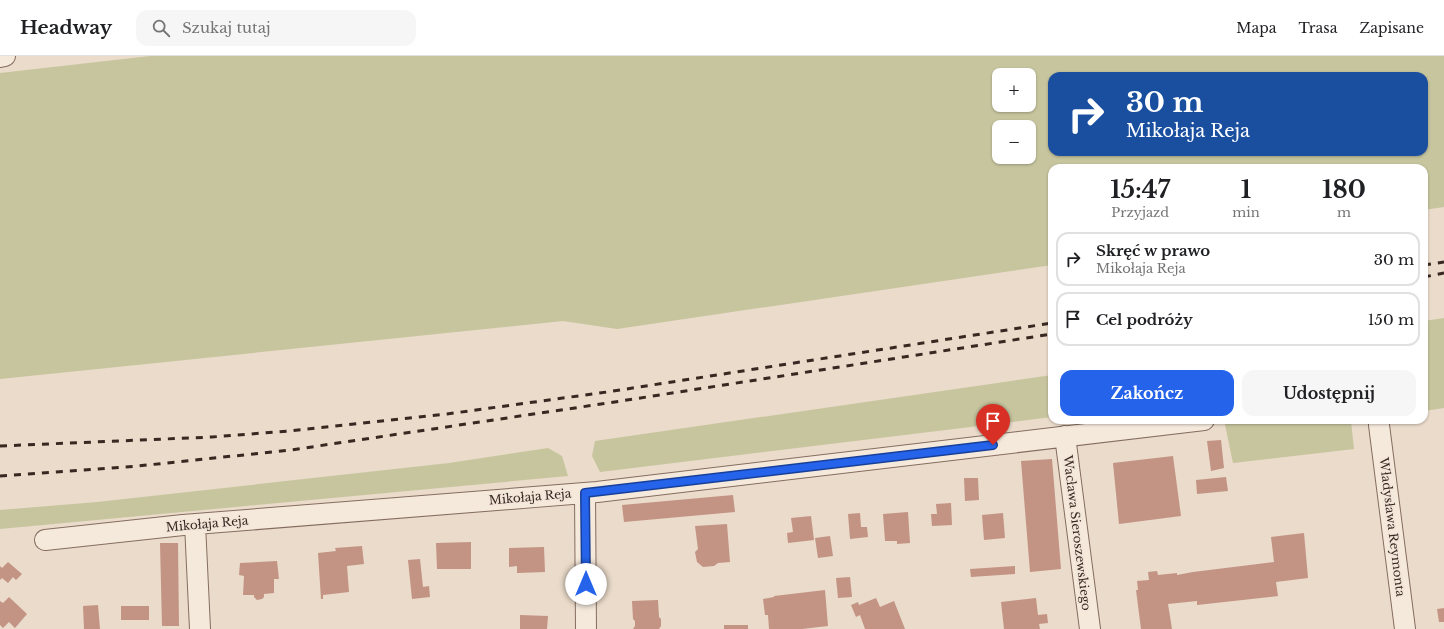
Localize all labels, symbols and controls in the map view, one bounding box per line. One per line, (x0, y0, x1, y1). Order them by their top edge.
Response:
search box (136, 10, 416, 46)
text: Headway (20, 16, 112, 39)
icon: search (150, 17, 172, 39)
text: Szukaj tutaj (182, 18, 271, 37)
text: Mapa (1236, 19, 1277, 37)
text: Trasa (1299, 19, 1337, 37)
text: Zapisane (1359, 19, 1424, 37)
map controls (992, 68, 1036, 164)
button: + (992, 68, 1036, 112)
text: 30 m (1126, 85, 1203, 120)
icon: right (1060, 88, 1112, 140)
button: − (992, 120, 1036, 164)
text: Mikołaja Reja (1126, 120, 1250, 142)
text: 15:47 (1110, 175, 1170, 204)
text: 1 (1241, 175, 1251, 204)
text: 180 (1322, 175, 1366, 204)
text: Przyjazd (1111, 204, 1169, 221)
text: min (1232, 204, 1260, 221)
text: m (1337, 204, 1351, 221)
text: Skręć w prawo (1096, 241, 1210, 260)
icon: right (1062, 248, 1084, 270)
text: 30 m (1374, 250, 1414, 269)
text: Mikołaja Reja (1096, 260, 1186, 277)
icon: arrive (1062, 308, 1084, 330)
text: Cel podróży (1096, 310, 1193, 329)
text: 150 m (1368, 310, 1414, 329)
button: Zakończ (1060, 370, 1234, 416)
button: Udostępnij (1242, 370, 1416, 416)
pin (976, 404, 1010, 445)
icon: arrive (982, 410, 1004, 432)
street label: Wacława Sieroszewskiego (1060, 453, 1094, 612)
street label: Władysława Reymonta (1376, 455, 1409, 598)
street label: Mikołaja Reja (488, 485, 572, 508)
street label: Mikołaja Reja (165, 512, 249, 535)
position arrow (565, 563, 607, 605)

